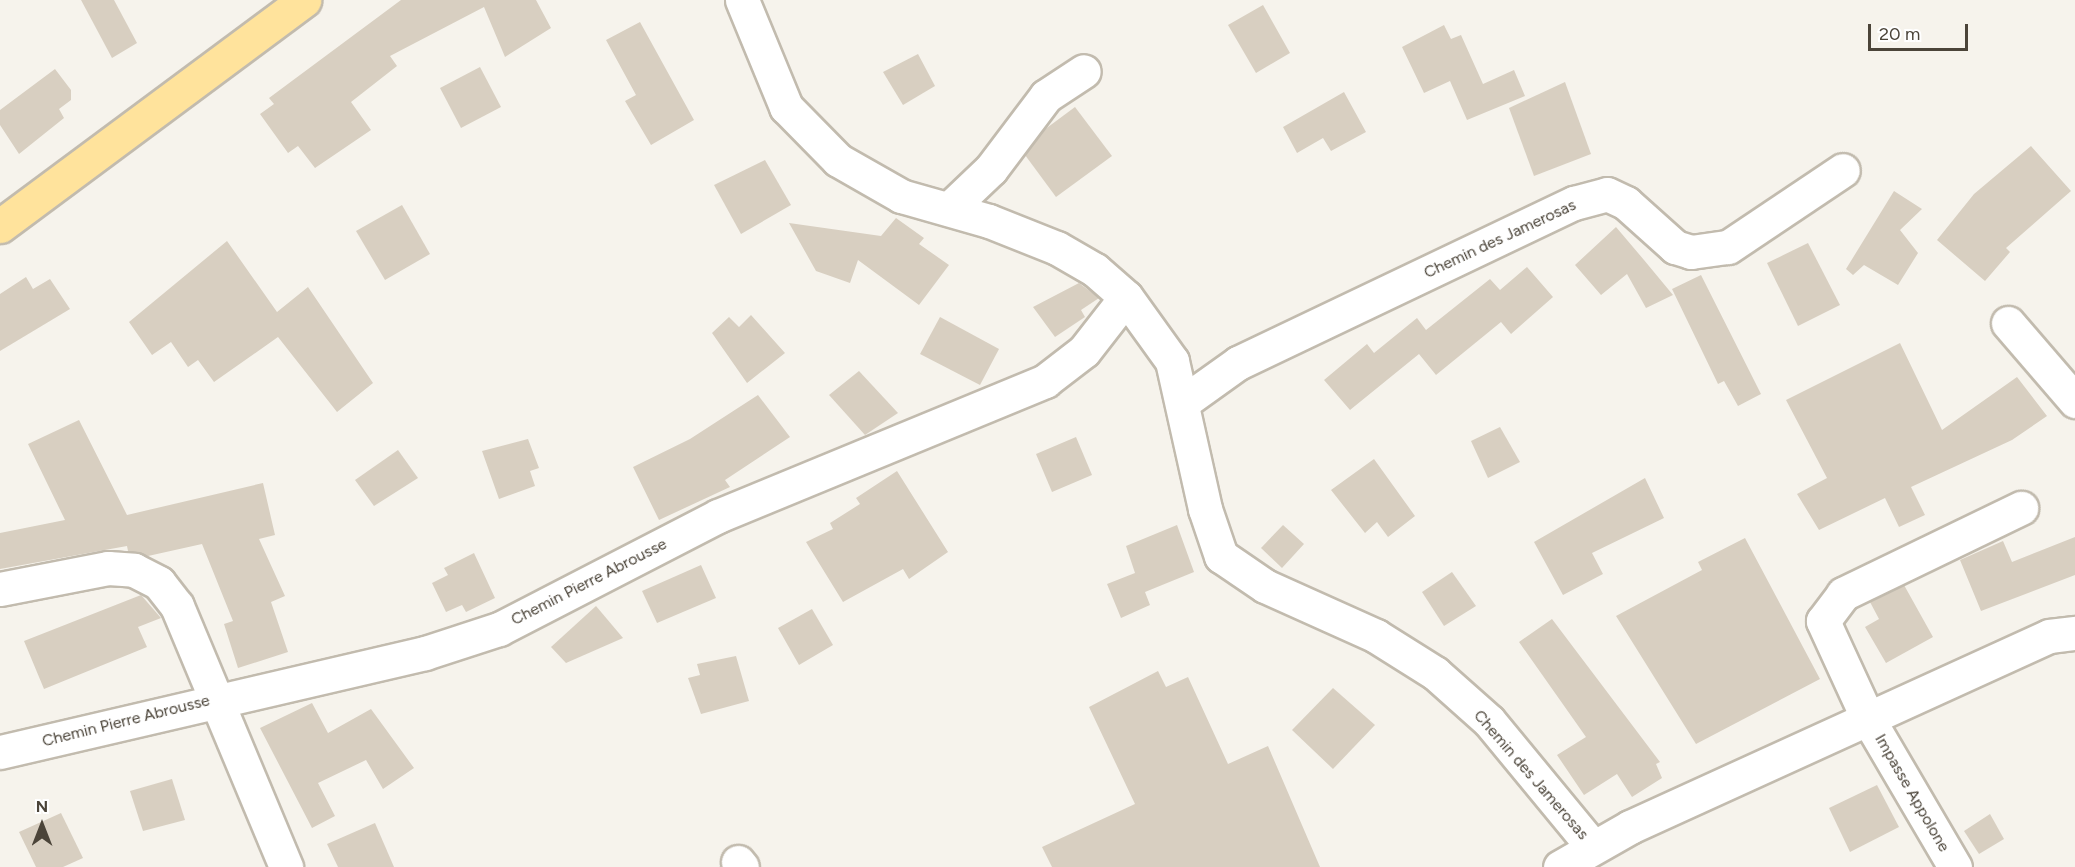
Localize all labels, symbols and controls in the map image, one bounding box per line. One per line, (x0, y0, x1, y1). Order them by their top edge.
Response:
scale bar (1871, 12, 1972, 50)
text: 20 m (1879, 23, 1920, 45)
street label: Chemin des Jamerosas (1421, 195, 1579, 283)
street label: Chemin Pierre Abrousse (508, 534, 670, 630)
street label: Chemin Pierre Abrousse (40, 691, 212, 751)
street label: Chemin des Jamerosas (1469, 706, 1593, 844)
street label: Impasse Appolone (1871, 731, 1953, 855)
north arrow (12, 795, 72, 855)
text: N (36, 797, 48, 816)

